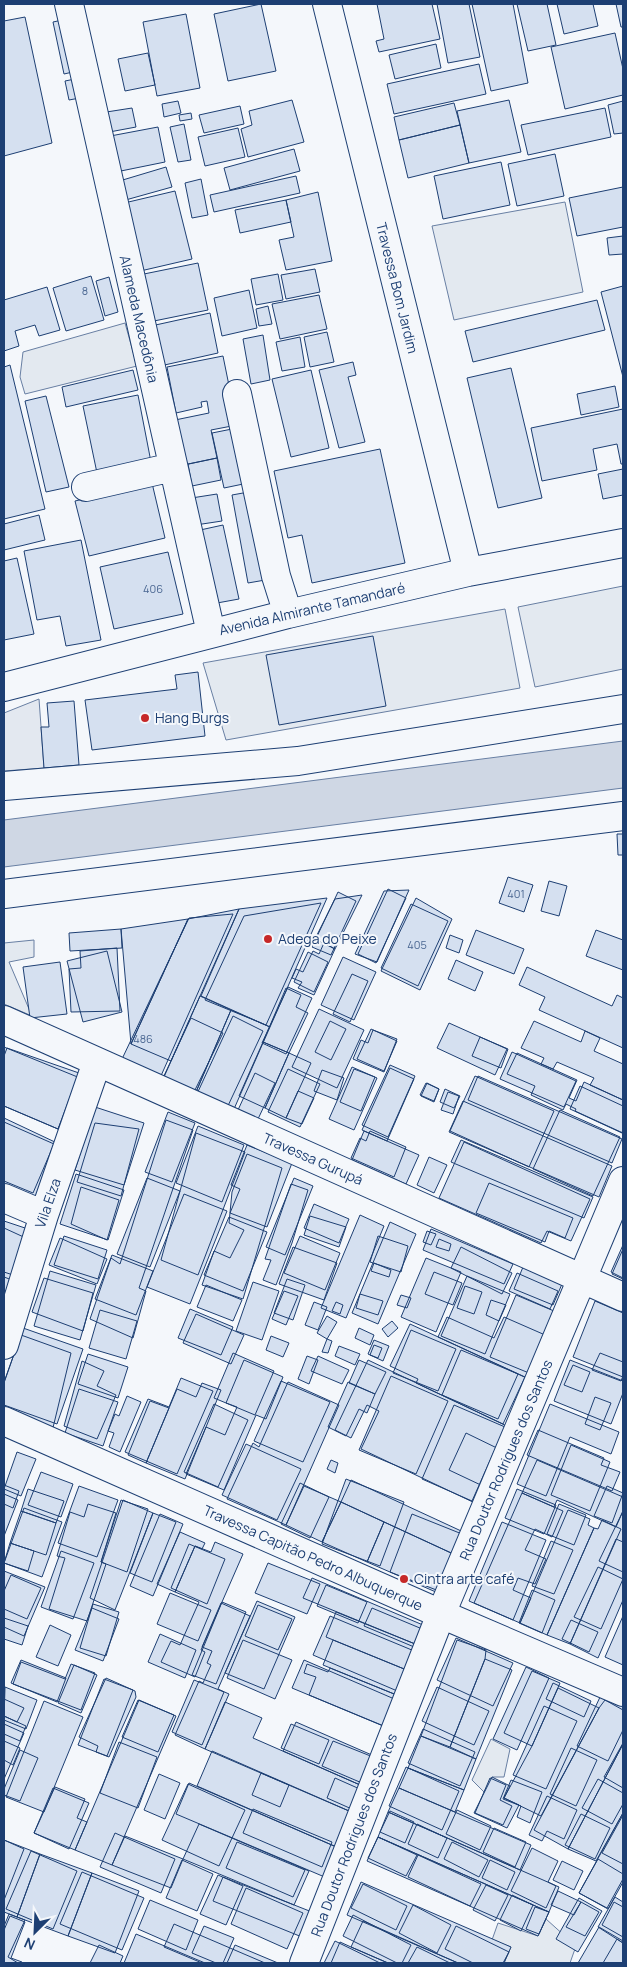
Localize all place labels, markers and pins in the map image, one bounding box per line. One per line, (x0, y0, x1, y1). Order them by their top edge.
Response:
place label: Hang Burgs (155, 708, 229, 727)
marker: Hang Burgs (139, 712, 151, 724)
place label: Adega do Peixe (278, 929, 377, 948)
marker: Adega do Peixe (262, 933, 274, 945)
place label: Cintra arte café (414, 1569, 514, 1588)
marker: Cintra arte café (398, 1573, 410, 1585)

